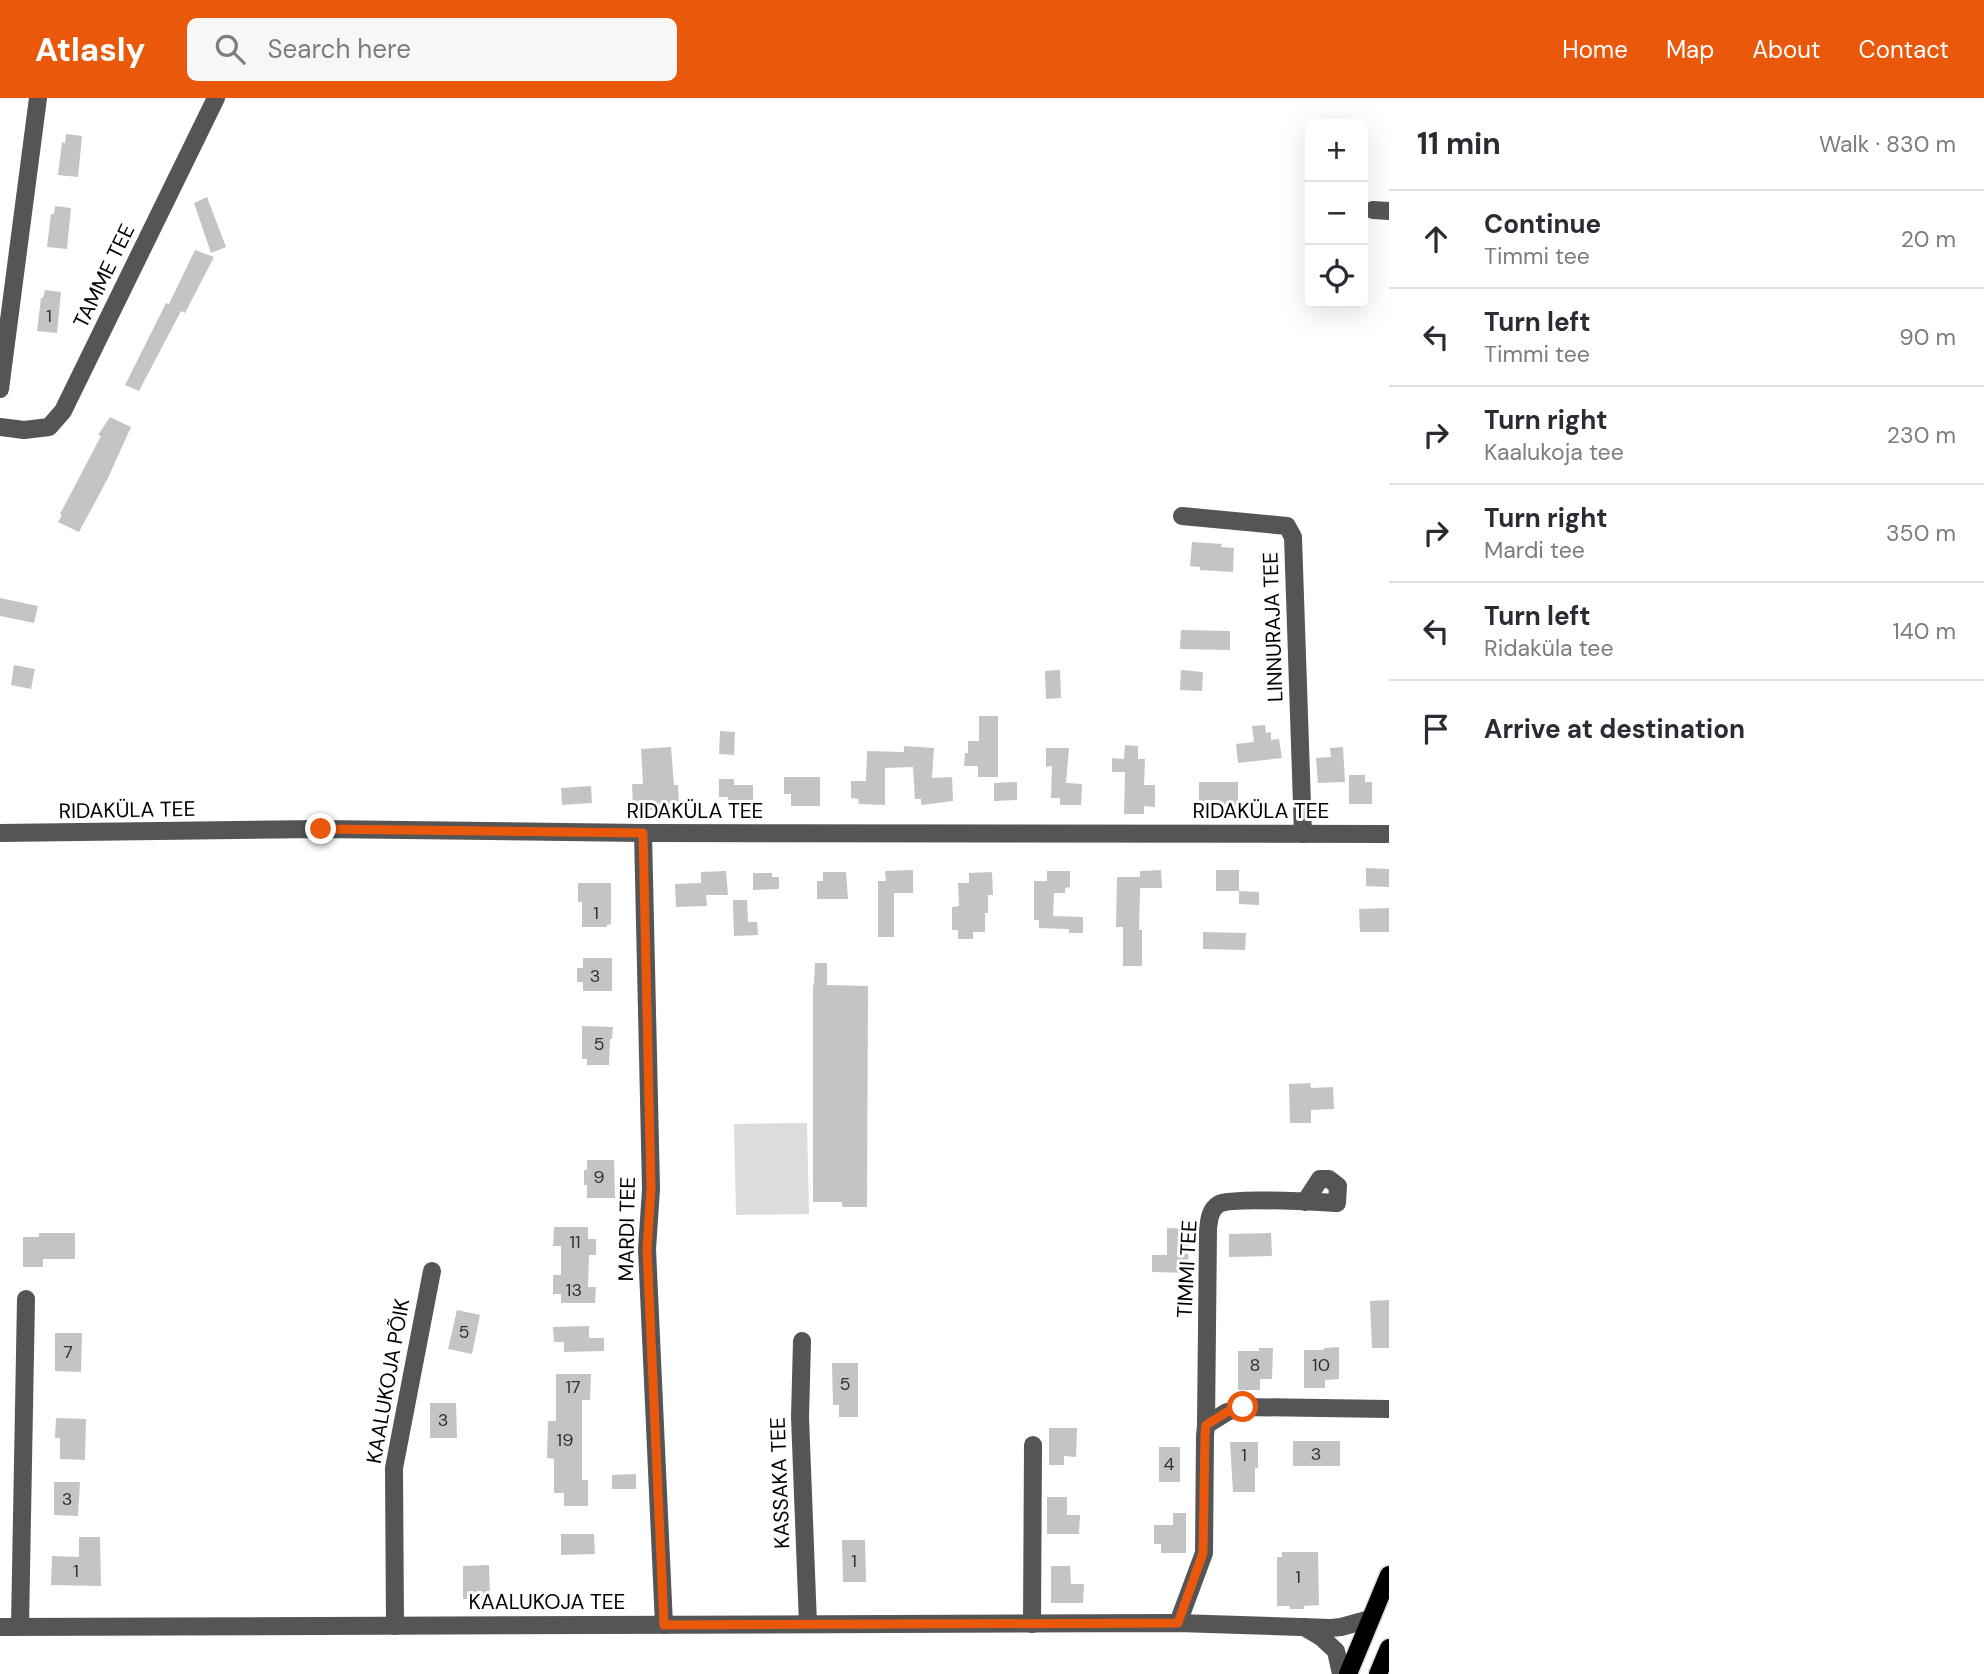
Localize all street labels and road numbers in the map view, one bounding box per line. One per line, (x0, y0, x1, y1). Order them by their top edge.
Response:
street label: TAMME TEE (67, 219, 141, 333)
street label: LINNURAJA TEE (1256, 552, 1290, 702)
street label: RIDAKÜLA TEE (58, 795, 196, 825)
street label: RIDAKÜLA TEE (627, 797, 763, 825)
street label: RIDAKÜLA TEE (1193, 797, 1329, 825)
street label: MARDI TEE (612, 1176, 642, 1282)
street label: TIMMI TEE (1170, 1219, 1204, 1319)
street label: KAALUKOJA PÕIK (360, 1296, 416, 1466)
street label: KASSAKA TEE (764, 1417, 796, 1549)
street label: KAALUKOJA TEE (469, 1588, 625, 1616)

